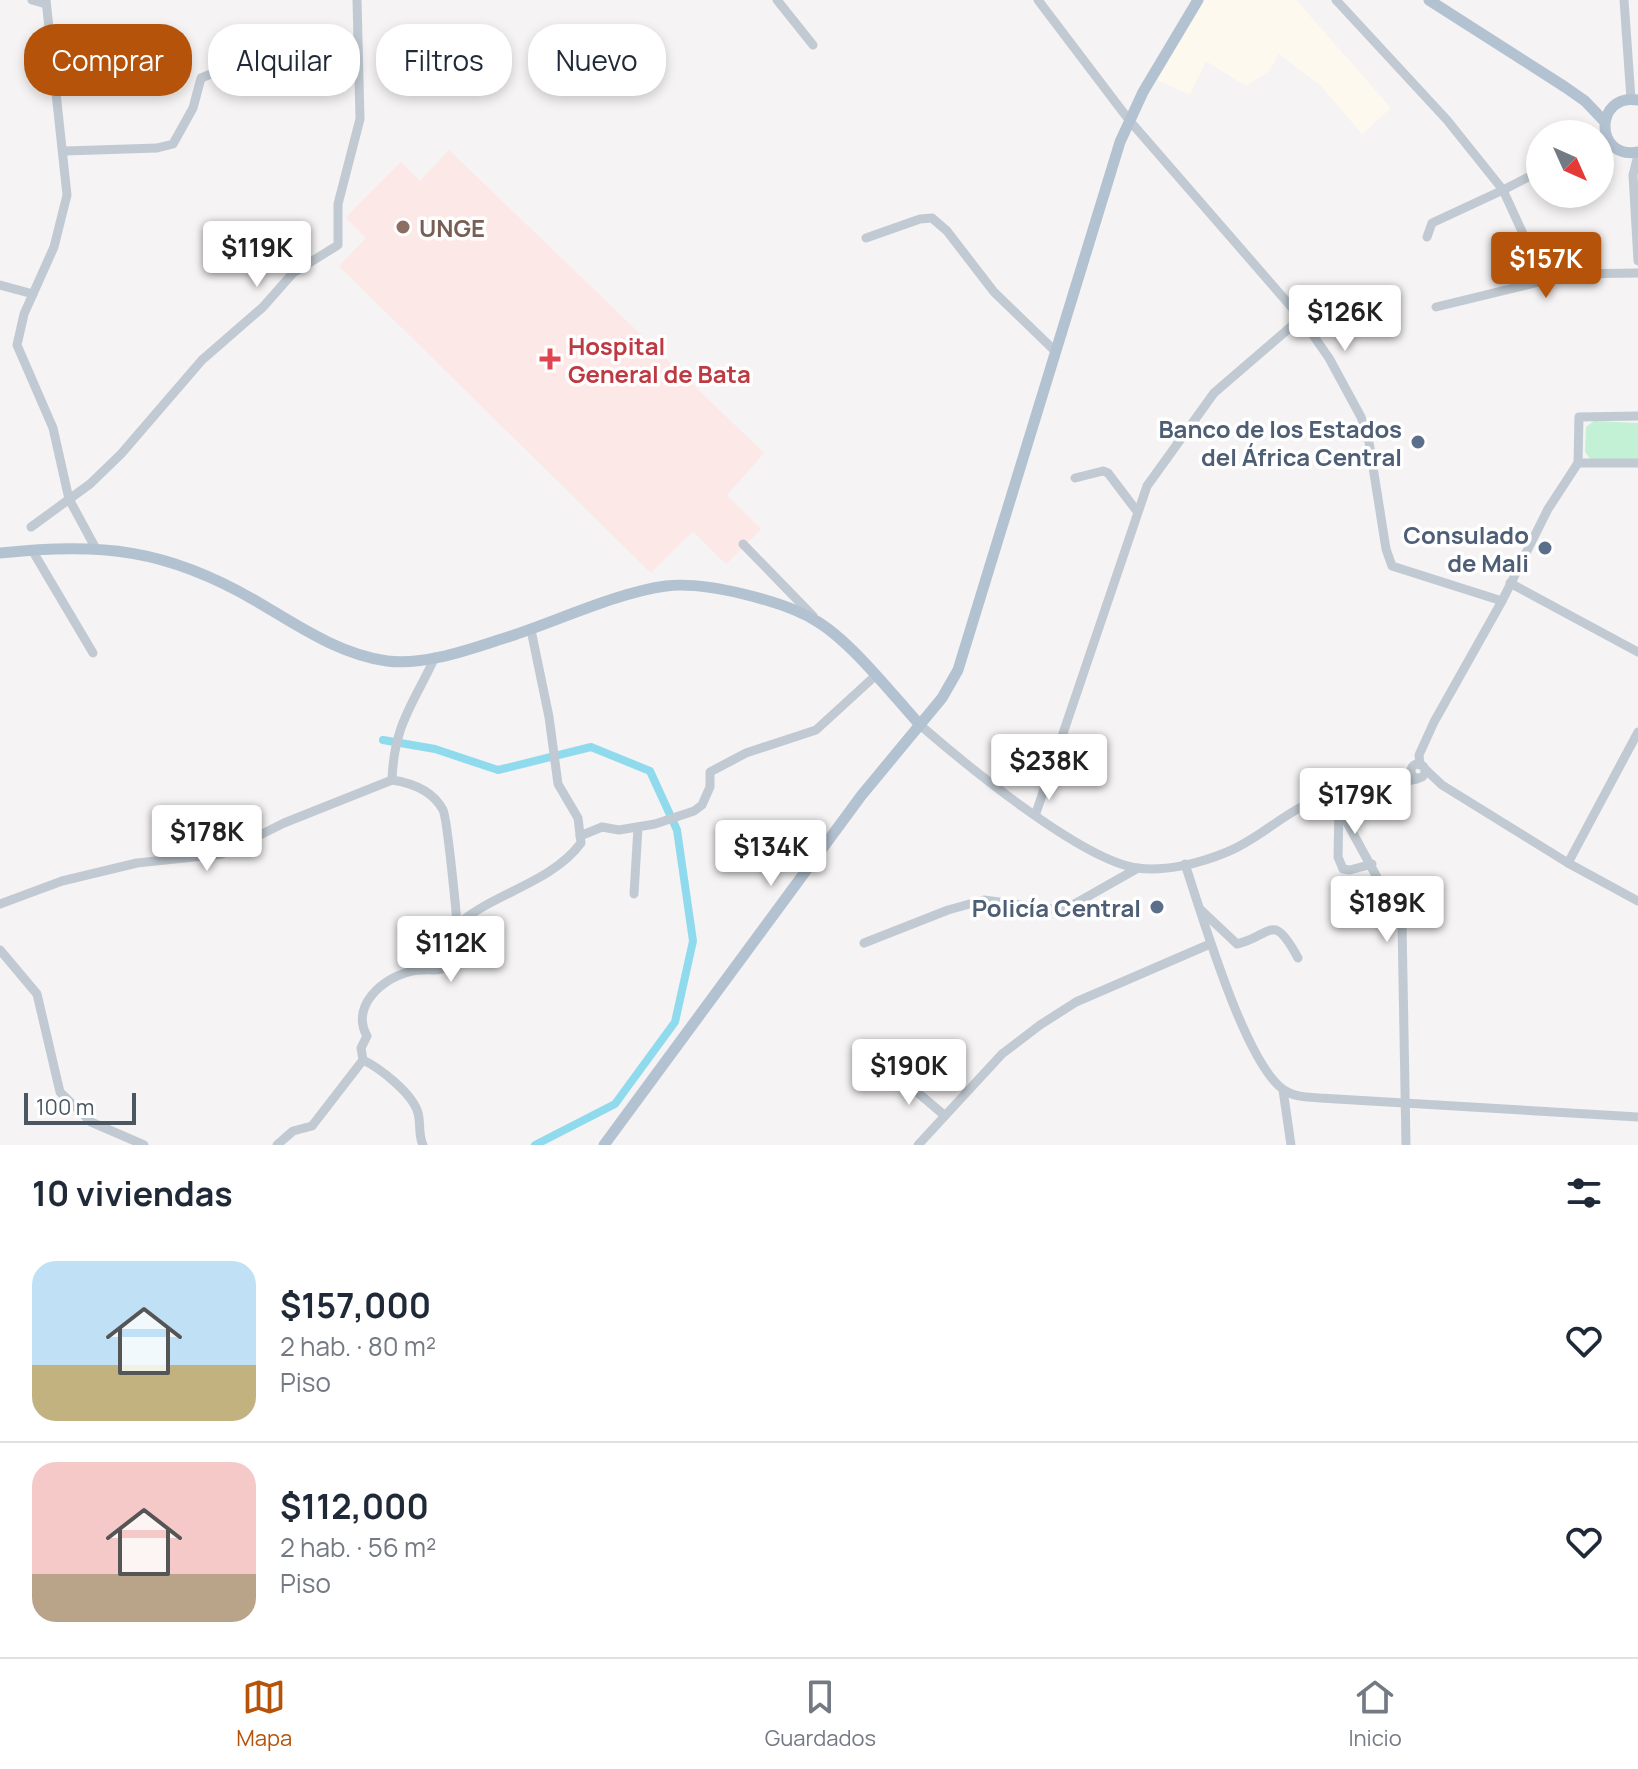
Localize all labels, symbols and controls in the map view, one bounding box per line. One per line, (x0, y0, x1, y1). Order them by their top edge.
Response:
chip: Comprar (24, 24, 192, 96)
chip: Alquilar (208, 24, 360, 96)
chip: Filtros (376, 24, 512, 96)
chip: Nuevo (528, 24, 666, 96)
north arrow (1526, 120, 1614, 208)
map controls (1526, 120, 1614, 208)
place label: UNGE (419, 211, 485, 244)
marker: UNGE (394, 218, 412, 236)
pin: $119K (201, 221, 313, 289)
text: $119K (221, 229, 293, 265)
pin: $157K (1490, 232, 1602, 300)
text: $157K (1509, 240, 1583, 276)
pin: $126K (1289, 285, 1401, 353)
text: $126K (1307, 293, 1383, 329)
place label: Hospital General de Bata (568, 329, 751, 390)
marker: Hospital General de Bata (539, 348, 561, 370)
place label: Banco de los Estados del África Central (1158, 412, 1402, 473)
marker: Banco de los Estados del África Central (1409, 433, 1427, 451)
place label: Consulado de Mali (1403, 518, 1529, 579)
marker: Consulado de Mali (1536, 539, 1554, 557)
pin: $238K (993, 734, 1105, 802)
text: $238K (1009, 742, 1089, 778)
pin: $179K (1299, 768, 1411, 836)
text: $179K (1318, 776, 1392, 812)
pin: $178K (151, 805, 263, 873)
text: $178K (170, 813, 244, 849)
pin: $134K (715, 820, 827, 888)
text: $134K (733, 828, 809, 864)
pin: $189K (1331, 876, 1443, 944)
text: $189K (1349, 884, 1425, 920)
place label: Policía Central (972, 891, 1141, 924)
marker: Policía Central (1148, 898, 1166, 916)
pin: $112K (395, 916, 507, 984)
text: $112K (415, 924, 487, 960)
pin: $190K (853, 1039, 965, 1107)
text: $190K (870, 1047, 948, 1083)
scale bar (24, 1089, 136, 1125)
text: 100 m (36, 1092, 94, 1122)
text: 10 viviendas (32, 1170, 233, 1216)
icon: filters (1562, 1171, 1606, 1215)
text: $157,000 (280, 1282, 431, 1328)
icon: home (96, 1293, 192, 1389)
icon: heart (1562, 1319, 1606, 1363)
text: 2 hab. · 80 m² (280, 1328, 436, 1364)
text: Piso (280, 1364, 331, 1400)
text: $112,000 (280, 1483, 429, 1529)
icon: home (96, 1494, 192, 1590)
icon: heart (1562, 1520, 1606, 1564)
text: 2 hab. · 56 m² (280, 1529, 436, 1565)
text: Piso (280, 1565, 331, 1601)
tab: Mapa (236, 1675, 292, 1753)
tab: Guardados (765, 1675, 876, 1753)
tab: Inicio (1348, 1675, 1402, 1753)

